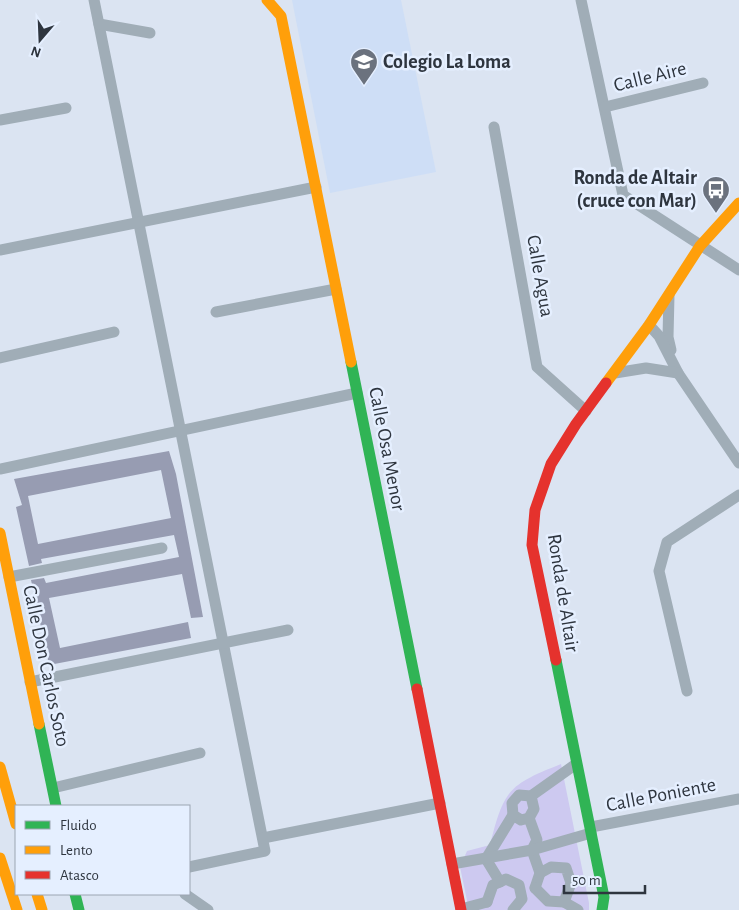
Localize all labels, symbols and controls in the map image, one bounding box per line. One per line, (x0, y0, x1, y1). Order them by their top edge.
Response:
north arrow (15, 15, 65, 65)
text: N (29, 43, 43, 60)
school or university icon: Colegio La Loma (349, 47, 379, 86)
place label: Colegio La Loma (383, 52, 511, 72)
street label: Calle Aire (612, 58, 688, 96)
place label: Ronda de Altair (cruce con Mar) (573, 168, 697, 211)
bus stop icon: Ronda de Altair (cruce con Mar) (701, 175, 731, 214)
street label: Calle Agua (523, 234, 557, 318)
street label: Calle Osa Menor (365, 385, 409, 513)
street label: Ronda de Altair (544, 532, 582, 654)
street label: Calle Don Carlos Soto (19, 584, 73, 748)
street label: Calle Poniente (604, 775, 718, 815)
legend (15, 805, 190, 895)
text: Fluido (60, 818, 97, 833)
text: Lento (60, 843, 93, 858)
scale bar (564, 862, 645, 894)
text: Atasco (60, 868, 99, 883)
text: 50 m (572, 873, 601, 888)

